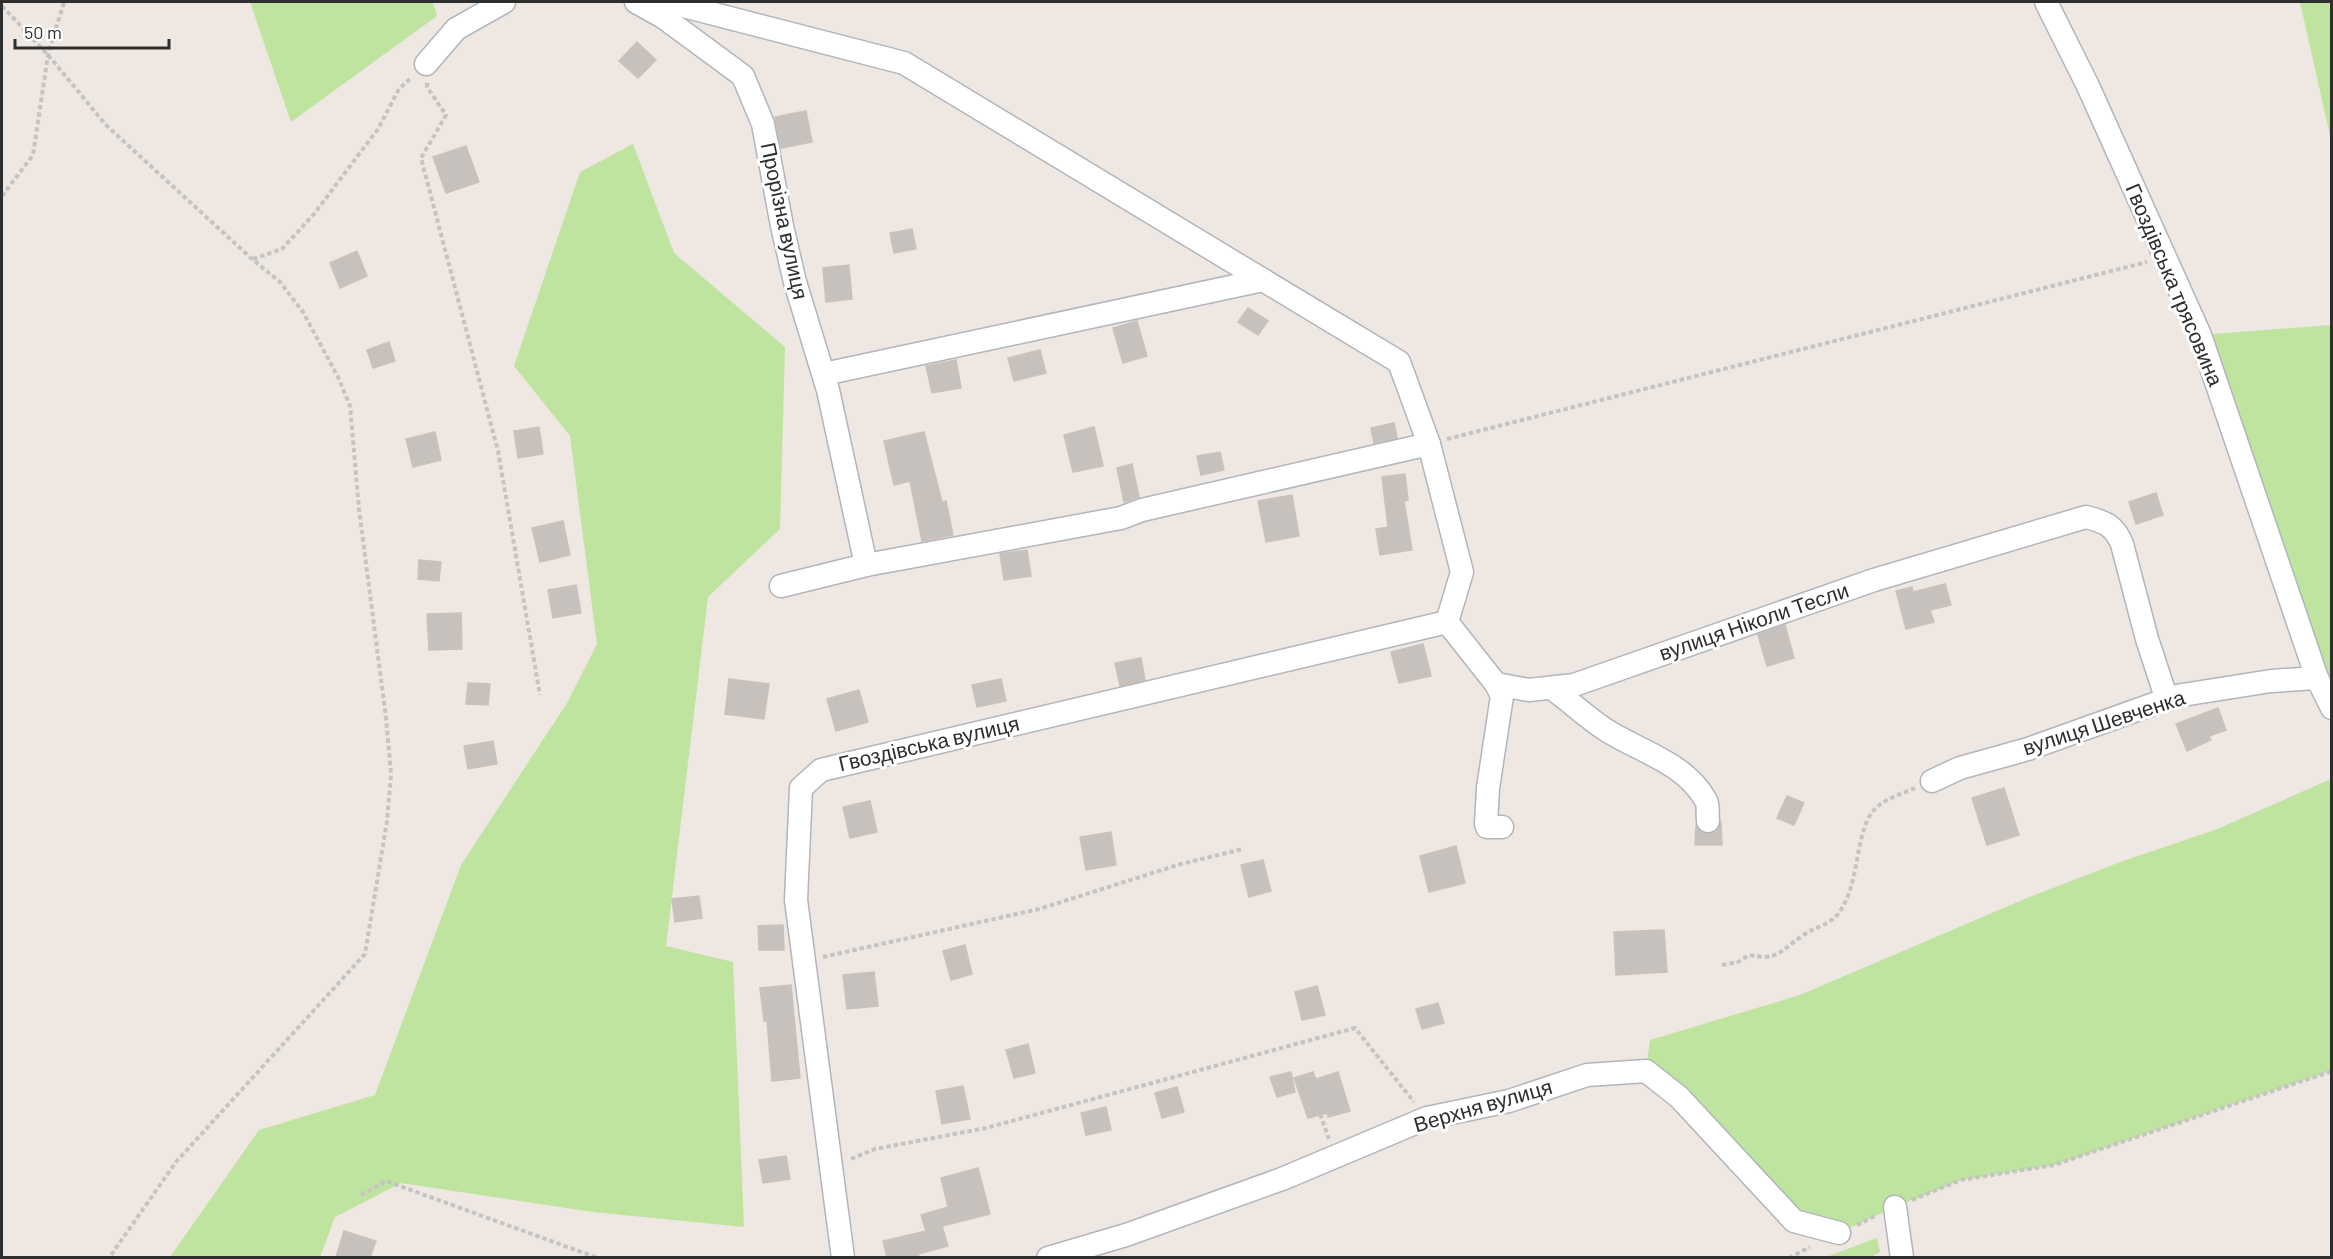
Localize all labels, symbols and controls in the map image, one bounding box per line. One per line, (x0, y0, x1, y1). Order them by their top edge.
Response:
scale bar (15, 12, 170, 50)
text: 50 m (24, 21, 62, 43)
street label: Прорізна вулиця (757, 140, 814, 302)
street label: Гвоздівська трясовина (2121, 179, 2230, 390)
street label: вулиця Ніколи Тесли (1655, 576, 1852, 665)
street label: вулиця Шевченка (2019, 683, 2188, 760)
street label: Гвоздівська вулиця (836, 710, 1021, 775)
street label: Верхня вулиця (1410, 1073, 1555, 1136)

